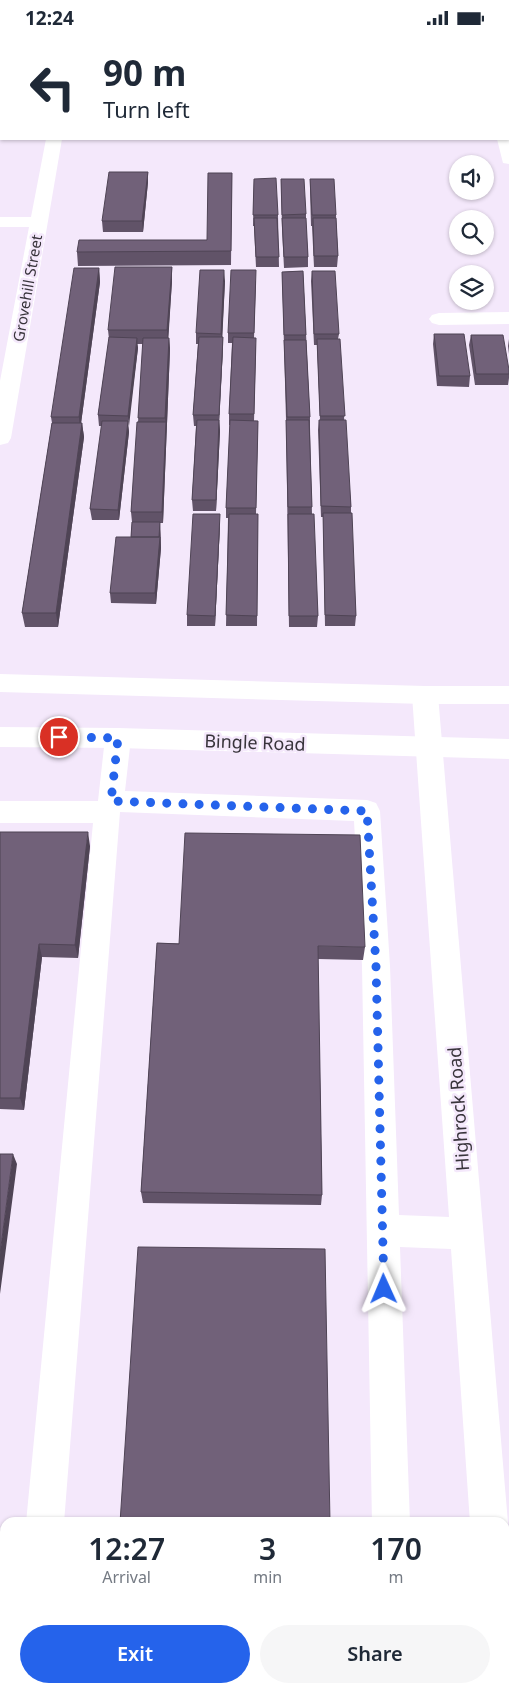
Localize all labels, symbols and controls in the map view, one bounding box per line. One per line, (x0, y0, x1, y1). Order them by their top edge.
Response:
text: 12:24 (25, 5, 74, 31)
text: 90 m (103, 49, 186, 96)
icon: left (20, 55, 85, 120)
text: Turn left (103, 94, 190, 124)
map controls (449, 155, 494, 310)
button: sound (449, 155, 494, 200)
button: search (449, 210, 494, 255)
street label: Grovehill Street (8, 232, 46, 343)
button: layers (449, 265, 494, 310)
pin (38, 716, 80, 758)
icon: arrive (45, 723, 73, 751)
street label: Bingle Road (204, 728, 306, 756)
street label: Highrock Road (442, 1046, 474, 1172)
position arrow (357, 1262, 409, 1314)
text: 12:27 (88, 1528, 165, 1569)
text: 3 (259, 1528, 276, 1569)
text: 170 (370, 1528, 422, 1569)
text: Arrival (102, 1566, 151, 1588)
text: min (253, 1566, 282, 1588)
text: m (389, 1566, 404, 1588)
button: Exit (20, 1625, 250, 1683)
button: Share (260, 1625, 490, 1683)

